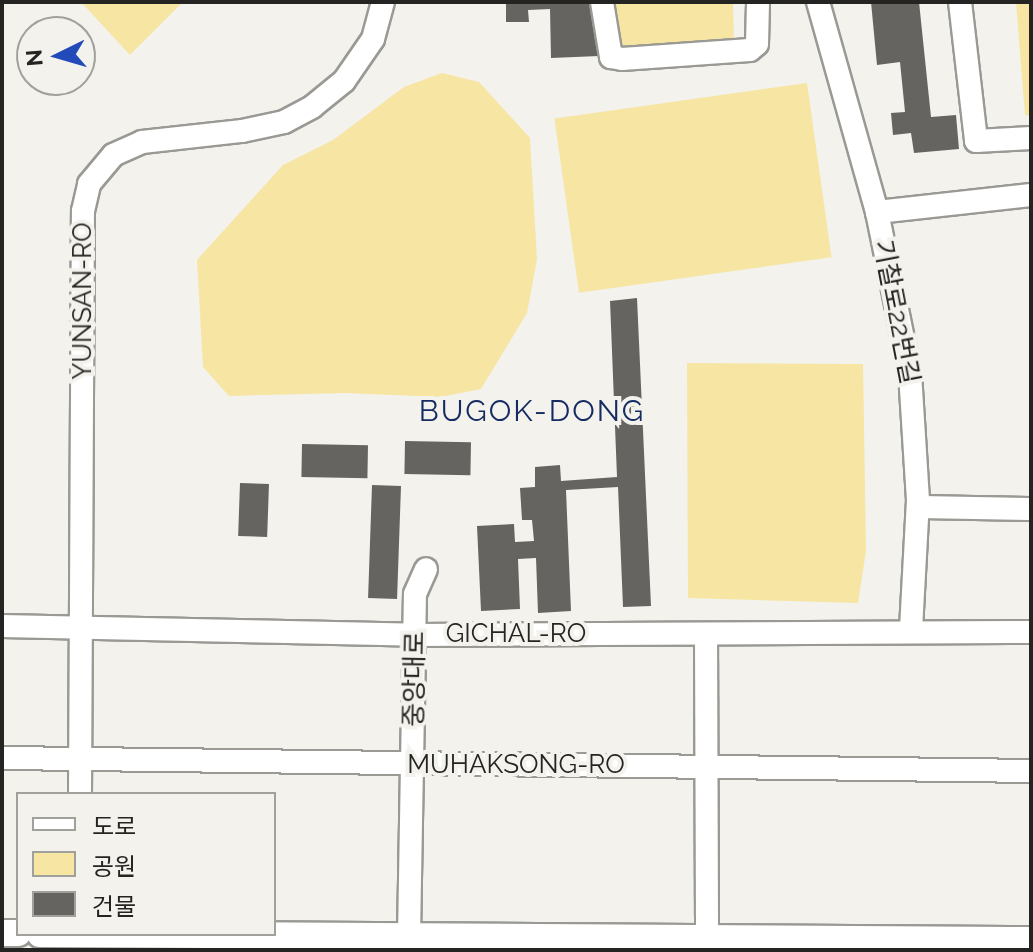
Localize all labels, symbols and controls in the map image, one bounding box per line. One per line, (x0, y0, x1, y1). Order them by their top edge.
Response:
north arrow (16, 16, 96, 96)
text: N (20, 48, 48, 67)
street label: YUNSAN-RO (67, 222, 99, 380)
street label: 기찰로22번길 (867, 237, 925, 387)
district label: BUGOK-DONG (419, 393, 645, 429)
street label: GICHAL-RO (446, 618, 586, 650)
street label: 중앙대로 (399, 631, 431, 727)
street label: MUHAKSONG-RO (407, 749, 625, 781)
legend (16, 792, 276, 936)
text: 도로 (92, 812, 136, 841)
text: 공원 (92, 852, 136, 881)
text: 건물 (92, 892, 136, 921)

